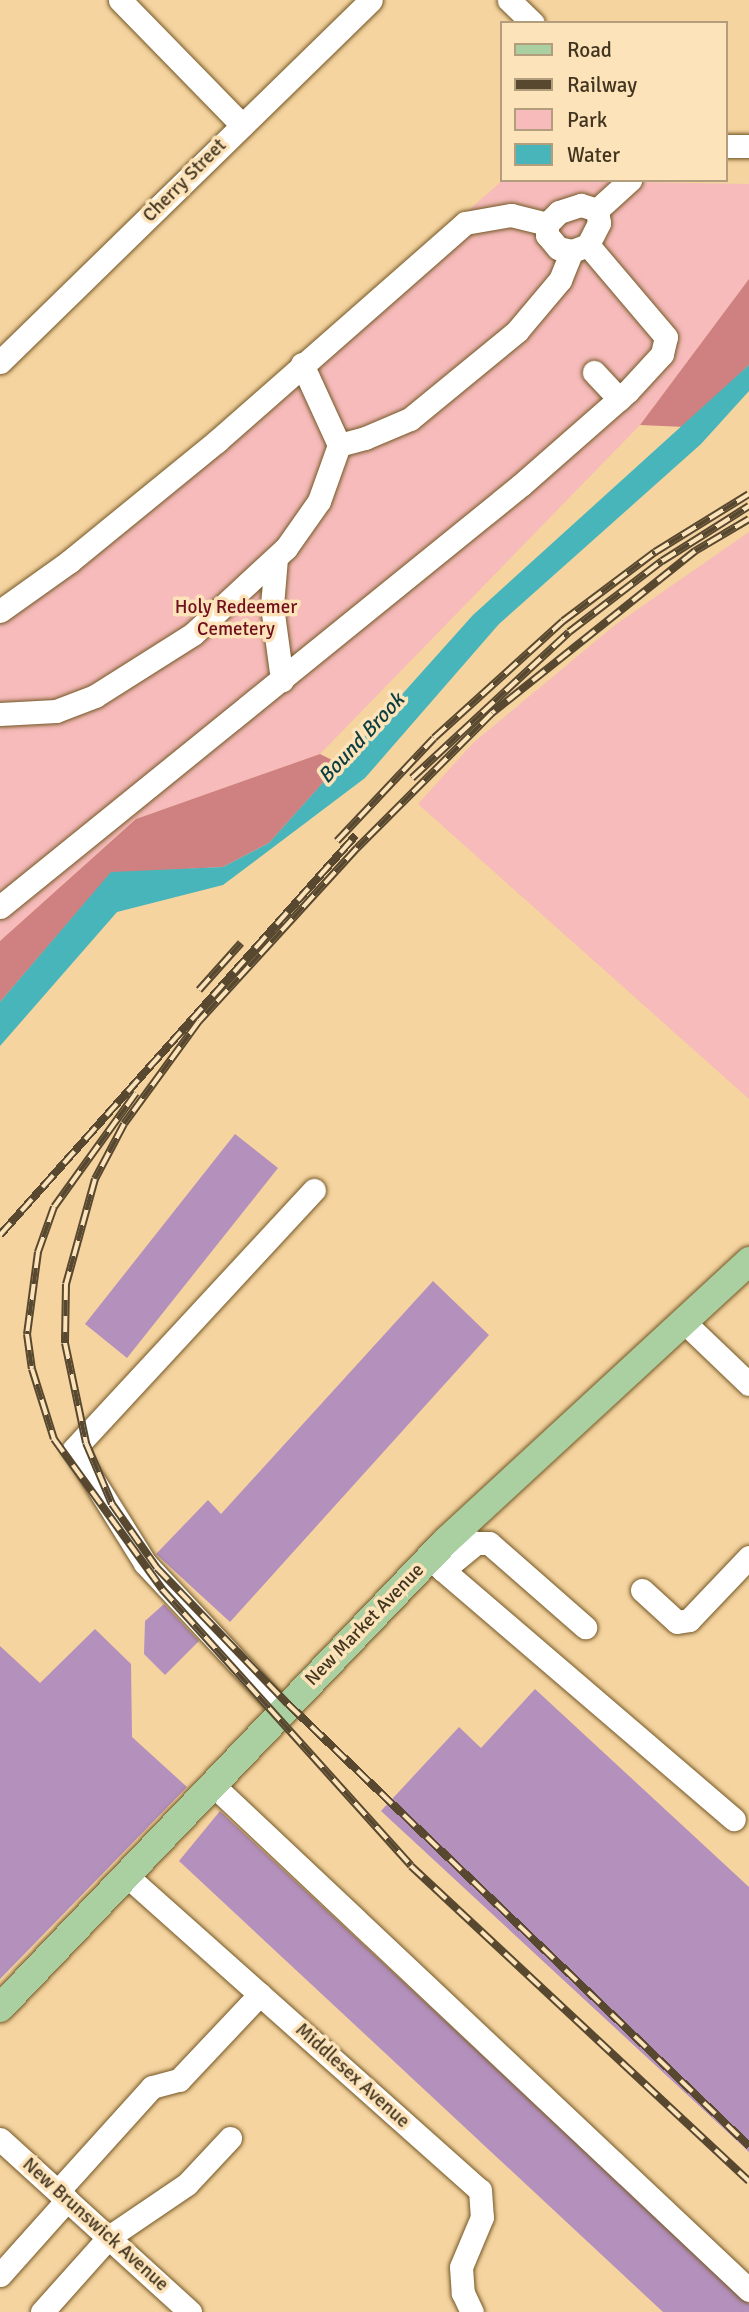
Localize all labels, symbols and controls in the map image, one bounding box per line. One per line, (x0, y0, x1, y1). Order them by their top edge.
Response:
legend (500, 21, 728, 182)
text: Road (567, 37, 612, 63)
text: Railway (567, 72, 637, 98)
text: Park (567, 107, 607, 133)
street label: Cherry Street (139, 135, 231, 227)
text: Water (567, 142, 620, 168)
park label: Holy Redeemer Cemetery (175, 597, 297, 641)
water label: Bound Brook (313, 688, 409, 788)
street label: New Market Avenue (301, 1559, 429, 1691)
street label: Middlesex Avenue (290, 2019, 414, 2133)
street label: New Brunswick Avenue (17, 2153, 173, 2297)

